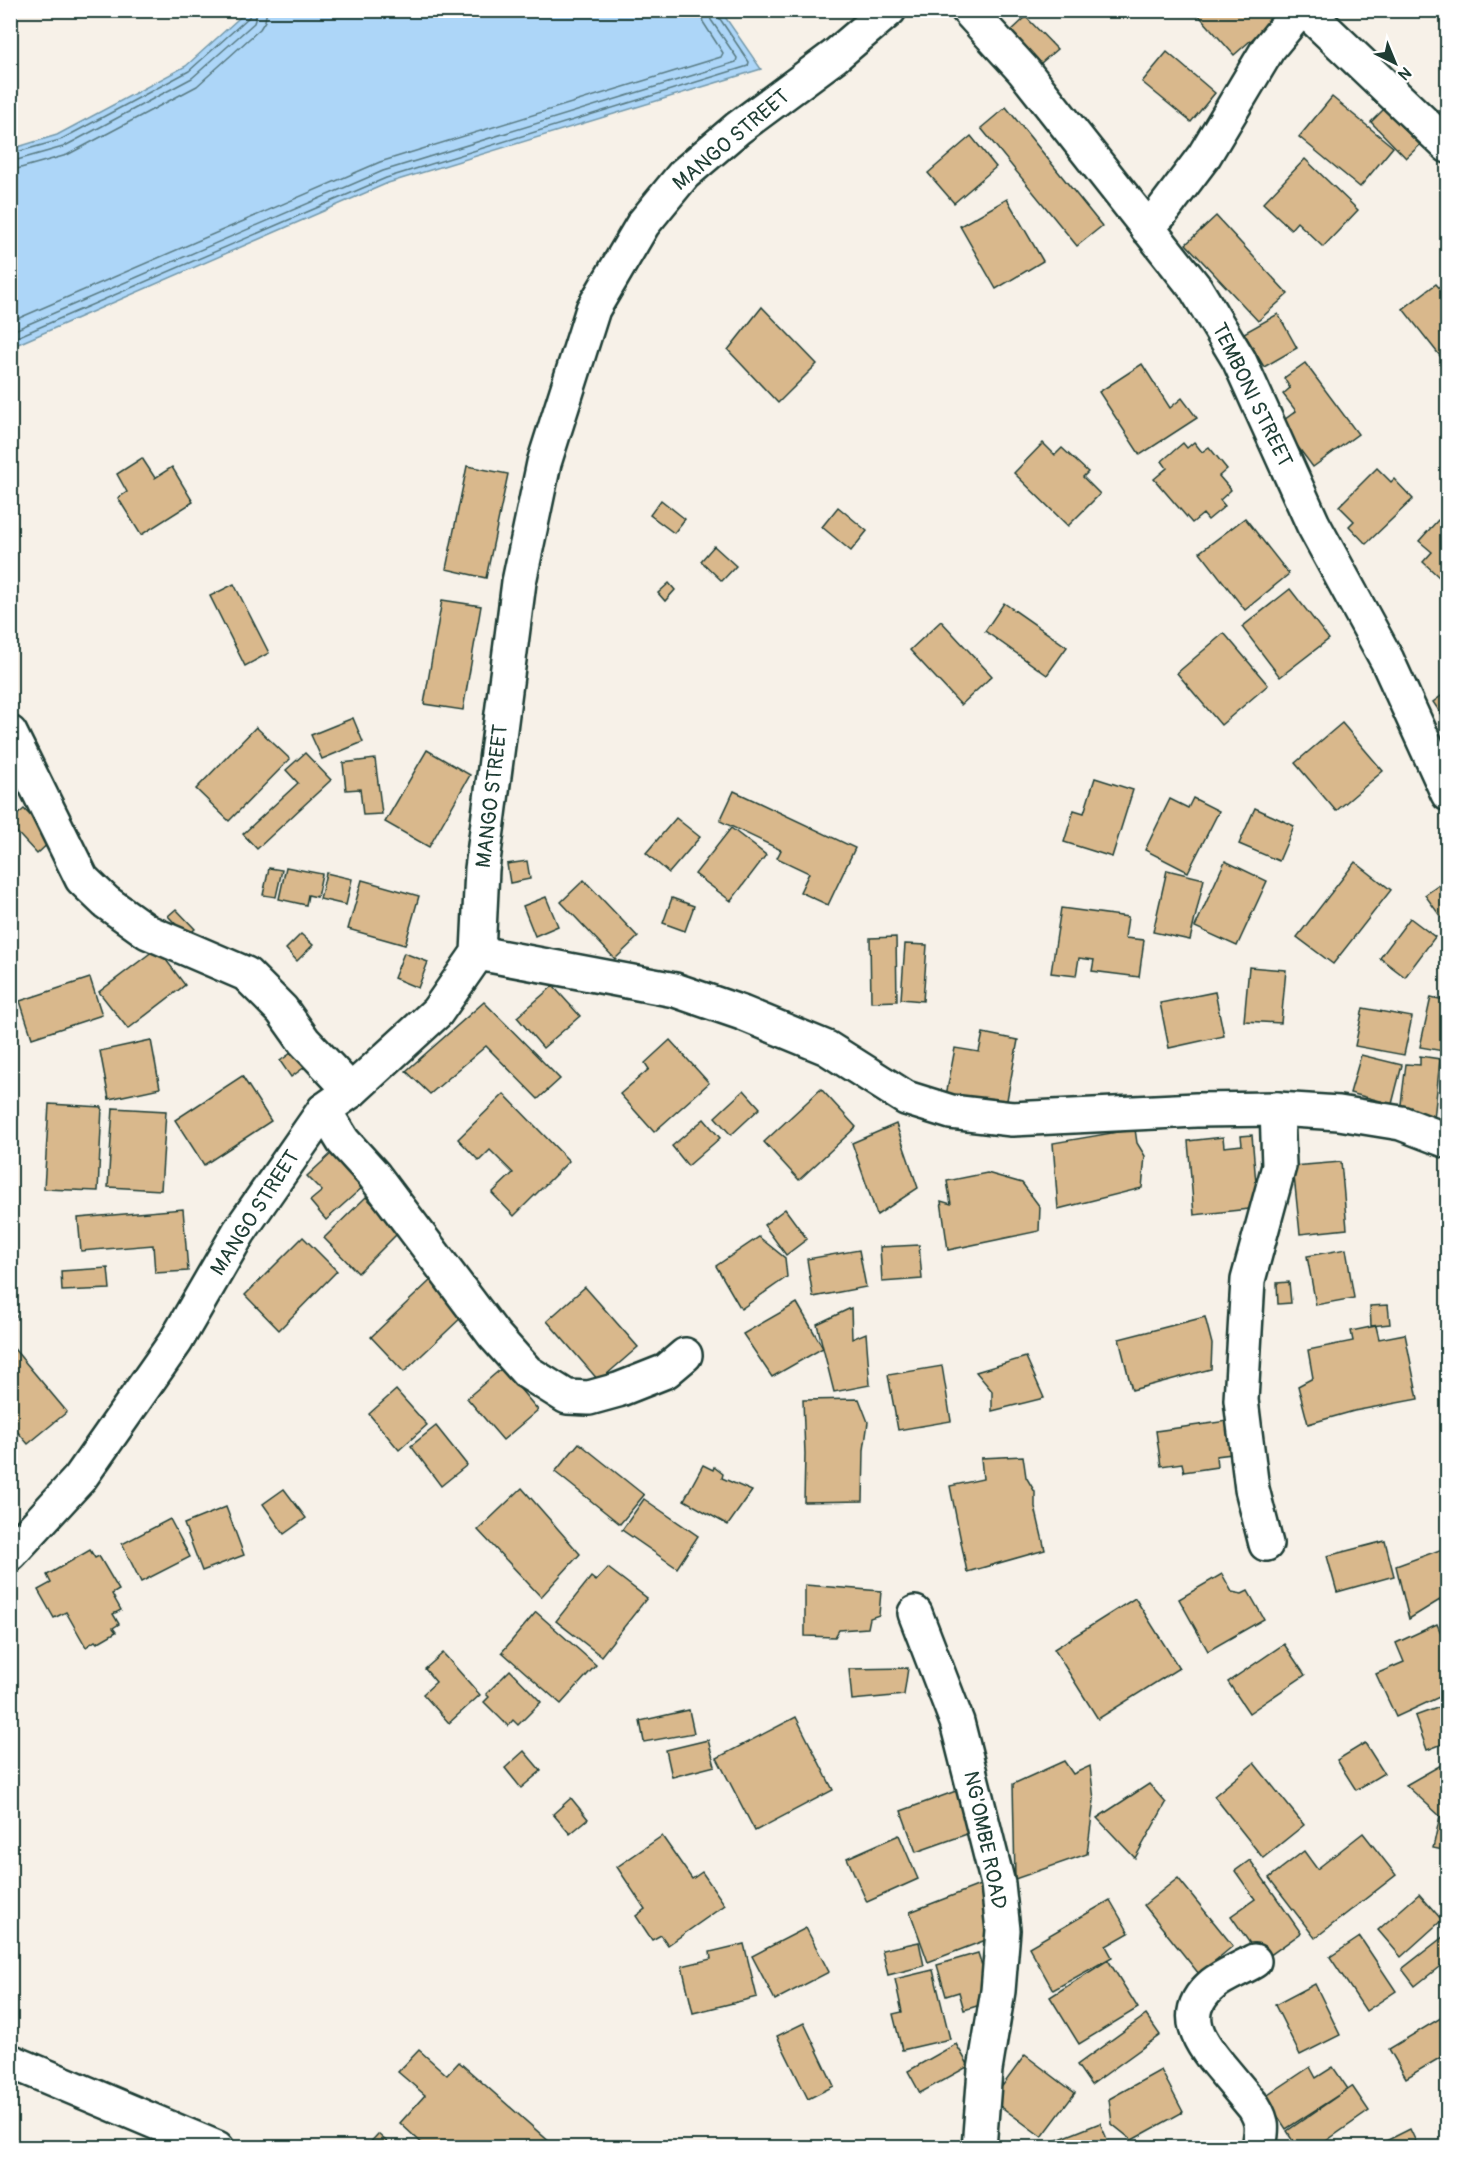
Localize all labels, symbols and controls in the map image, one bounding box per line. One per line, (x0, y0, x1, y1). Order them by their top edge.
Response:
north arrow (1365, 33, 1425, 93)
text: N (1394, 62, 1415, 84)
street label: MANGO STREET (667, 83, 795, 197)
street label: TEMBONI STREET (1205, 318, 1299, 472)
street label: MANGO STREET (470, 722, 514, 869)
street label: MANGO STREET (204, 1145, 306, 1281)
street label: NG'OMBE ROAD (957, 1769, 1013, 1911)

